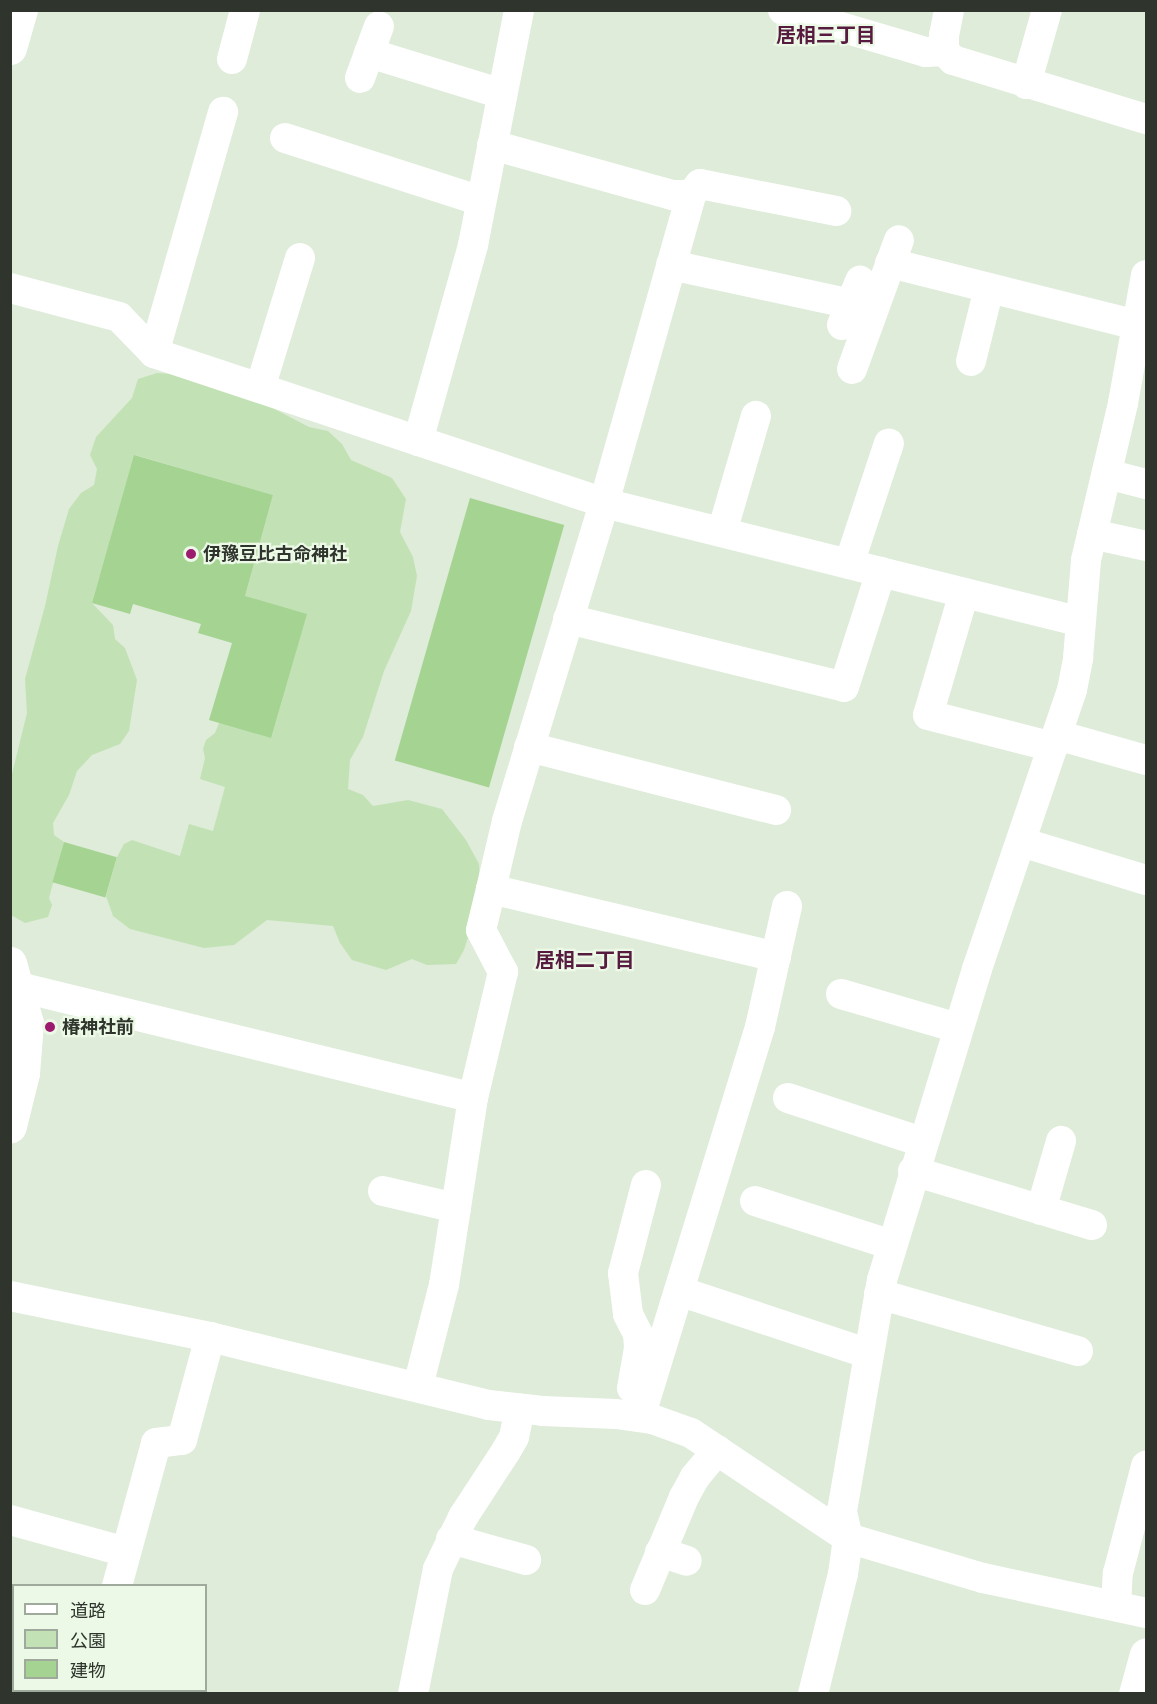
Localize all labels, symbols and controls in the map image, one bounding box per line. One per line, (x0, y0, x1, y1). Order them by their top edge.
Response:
district label: 居相三丁目 (776, 23, 876, 47)
place label: 伊豫豆比古命神社 (203, 543, 347, 565)
marker: 伊豫豆比古命神社 (184, 547, 198, 561)
district label: 居相二丁目 (535, 948, 635, 972)
place label: 椿神社前 (62, 1016, 134, 1038)
marker: 椿神社前 (43, 1020, 57, 1034)
legend (12, 1584, 207, 1692)
text: 道路 (70, 1600, 106, 1621)
text: 公園 (70, 1630, 106, 1651)
text: 建物 (70, 1660, 106, 1681)

